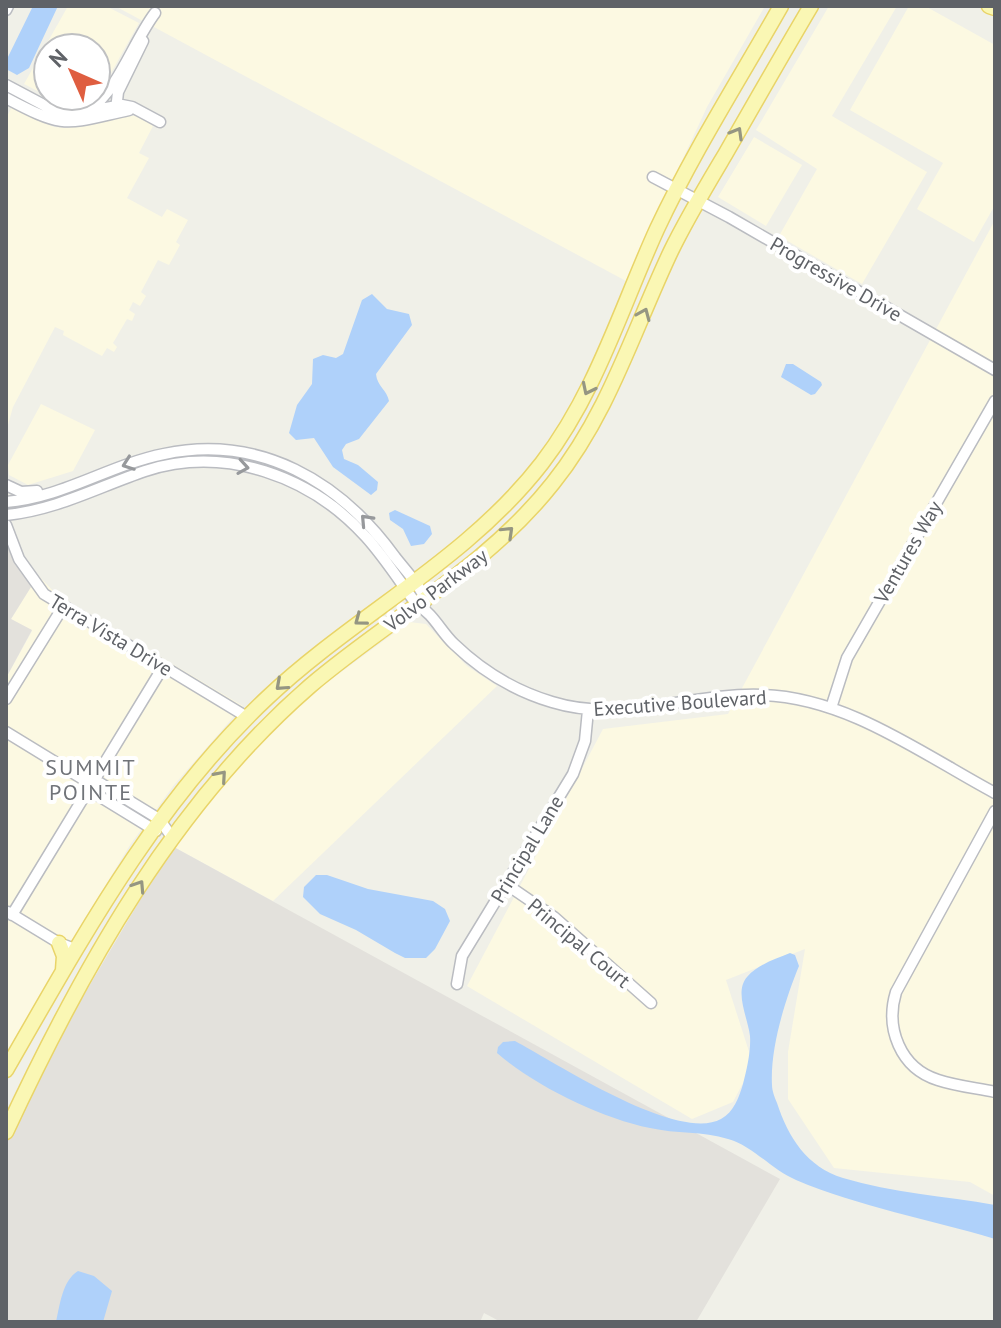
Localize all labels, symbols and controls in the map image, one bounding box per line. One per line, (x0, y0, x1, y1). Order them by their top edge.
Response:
north arrow (32, 32, 112, 112)
text: N (43, 43, 73, 73)
one-way arrow (727, 127, 743, 142)
street label: Progressive Drive (766, 231, 906, 327)
one-way arrow (635, 308, 651, 322)
one-way arrow (583, 380, 598, 395)
one-way arrow (121, 455, 135, 471)
one-way arrow (237, 457, 250, 474)
street label: Ventures Way (868, 495, 948, 609)
one-way arrow (360, 515, 375, 529)
one-way arrow (499, 527, 513, 542)
street label: Volvo Parkway (378, 542, 493, 638)
street label: Terra Vista Drive (45, 588, 177, 682)
one-way arrow (354, 611, 369, 625)
one-way arrow (276, 675, 291, 689)
street label: Executive Boulevard (593, 684, 767, 722)
district label: SUMMIT POINTE (45, 753, 137, 806)
one-way arrow (211, 771, 226, 786)
street label: Principal Lane (485, 791, 569, 907)
one-way arrow (130, 880, 145, 895)
street label: Principal Court (522, 892, 636, 994)

